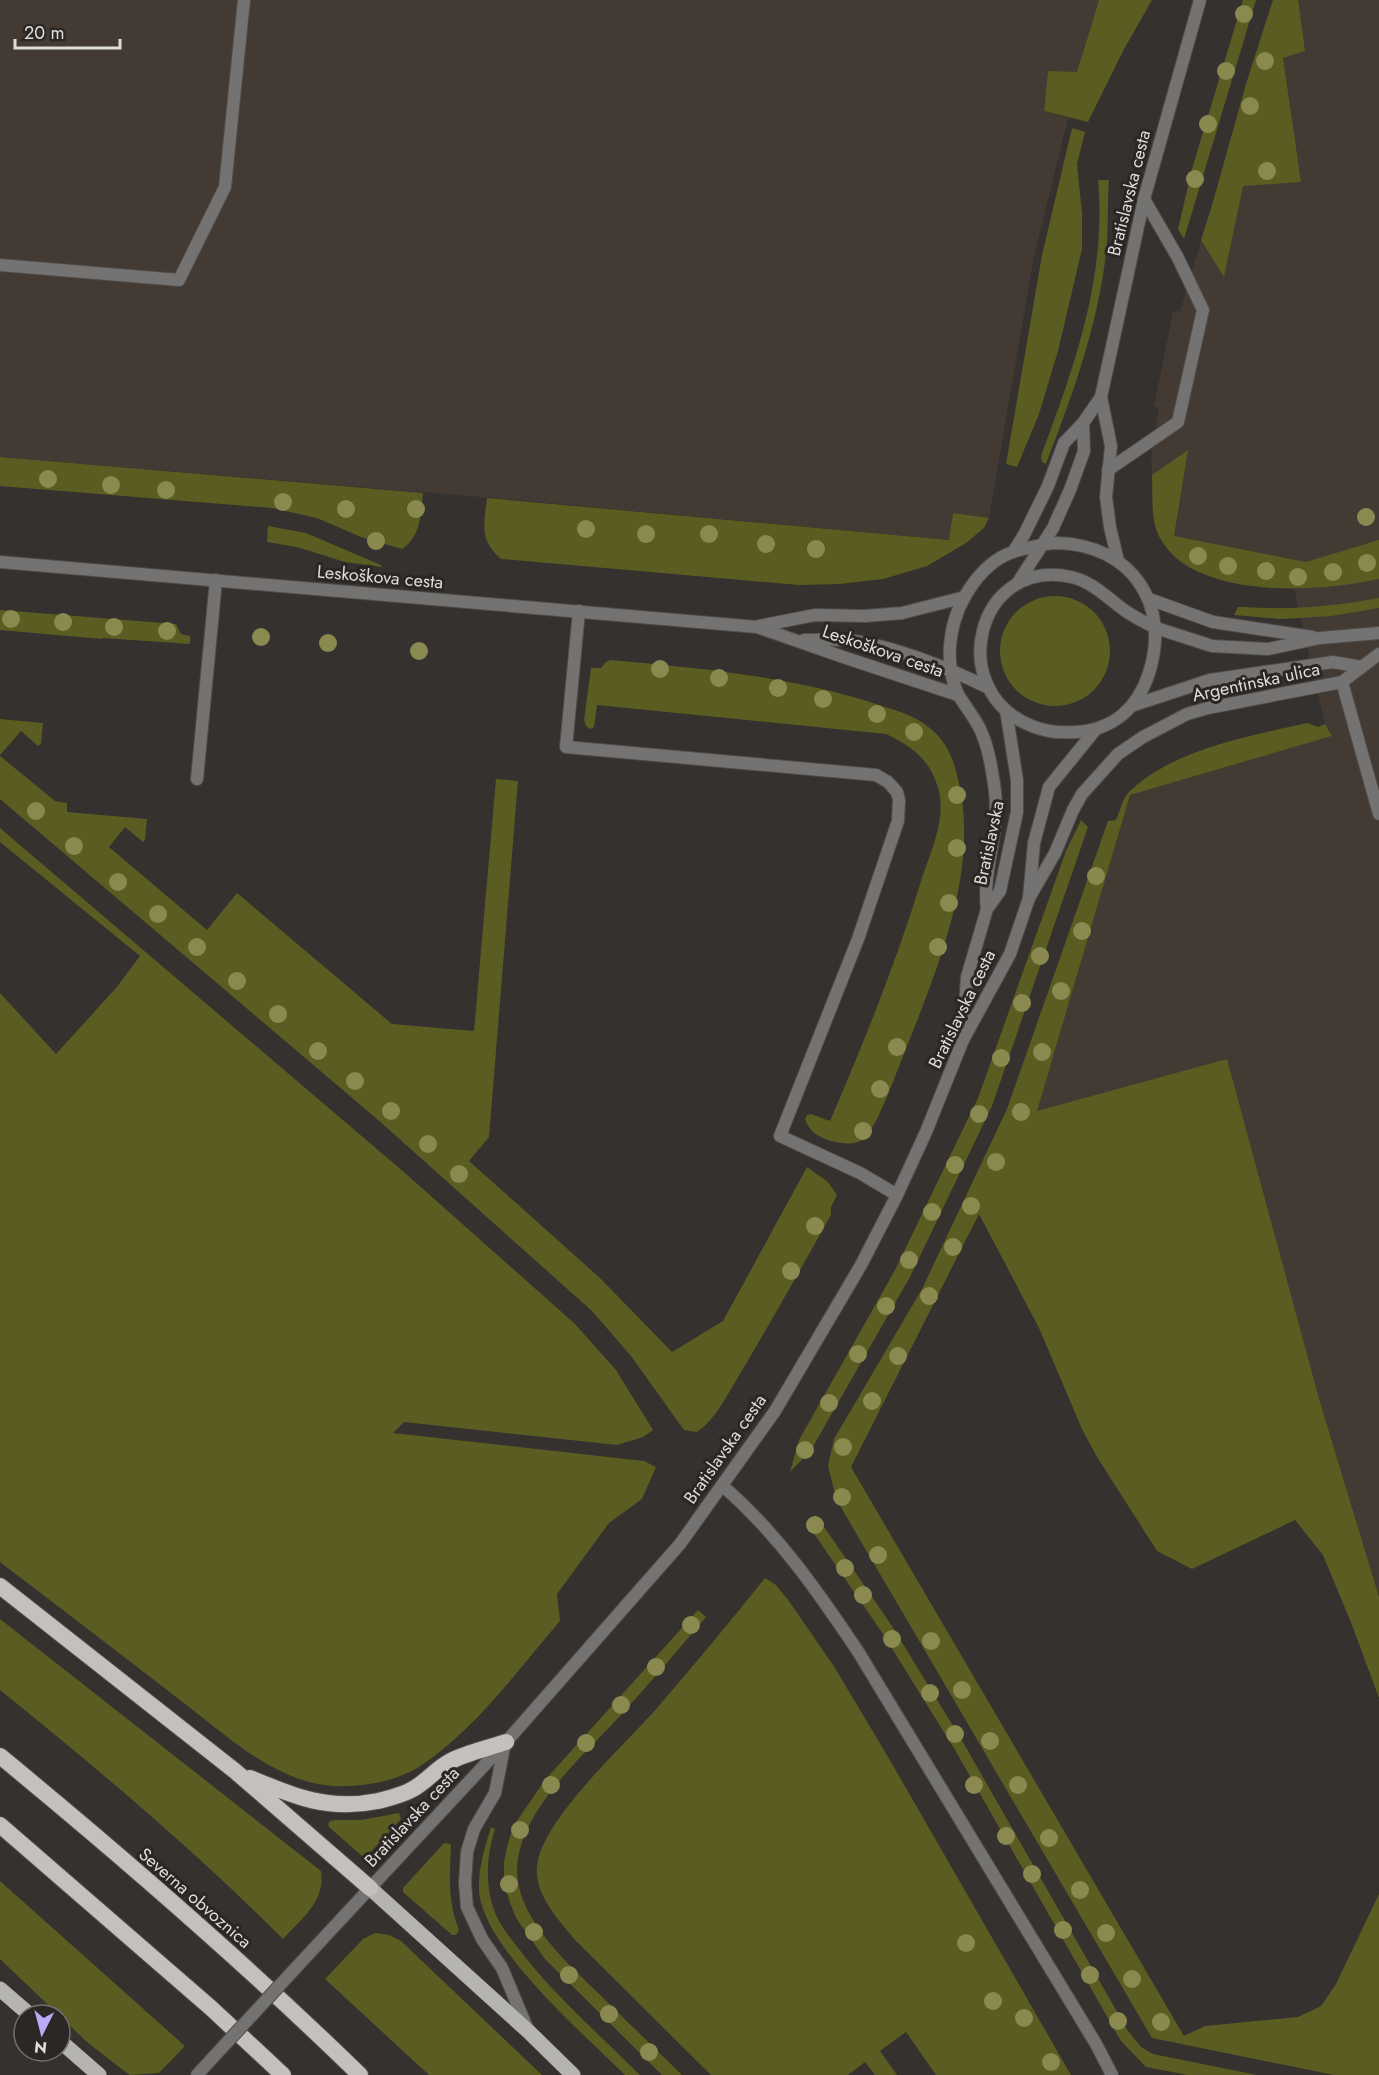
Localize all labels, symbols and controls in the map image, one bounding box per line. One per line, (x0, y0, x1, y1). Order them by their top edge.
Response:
scale bar (15, 12, 120, 50)
text: 20 m (24, 20, 64, 46)
street label: Bratislavska cesta (1101, 127, 1157, 259)
street label: Leskoškova cesta (316, 559, 444, 595)
street label: Leskoškova cesta (819, 618, 947, 684)
street label: Argentinska ulica (1190, 656, 1322, 708)
street label: Bratislavska (967, 798, 1011, 888)
street label: Bratislavska cesta (922, 945, 1002, 1073)
street label: Bratislavska cesta (677, 1389, 773, 1509)
street label: Bratislavska cesta (358, 1761, 466, 1873)
street label: Severna obvoznica (133, 1842, 257, 1954)
north arrow (12, 2003, 72, 2063)
text: N (33, 2035, 48, 2060)

